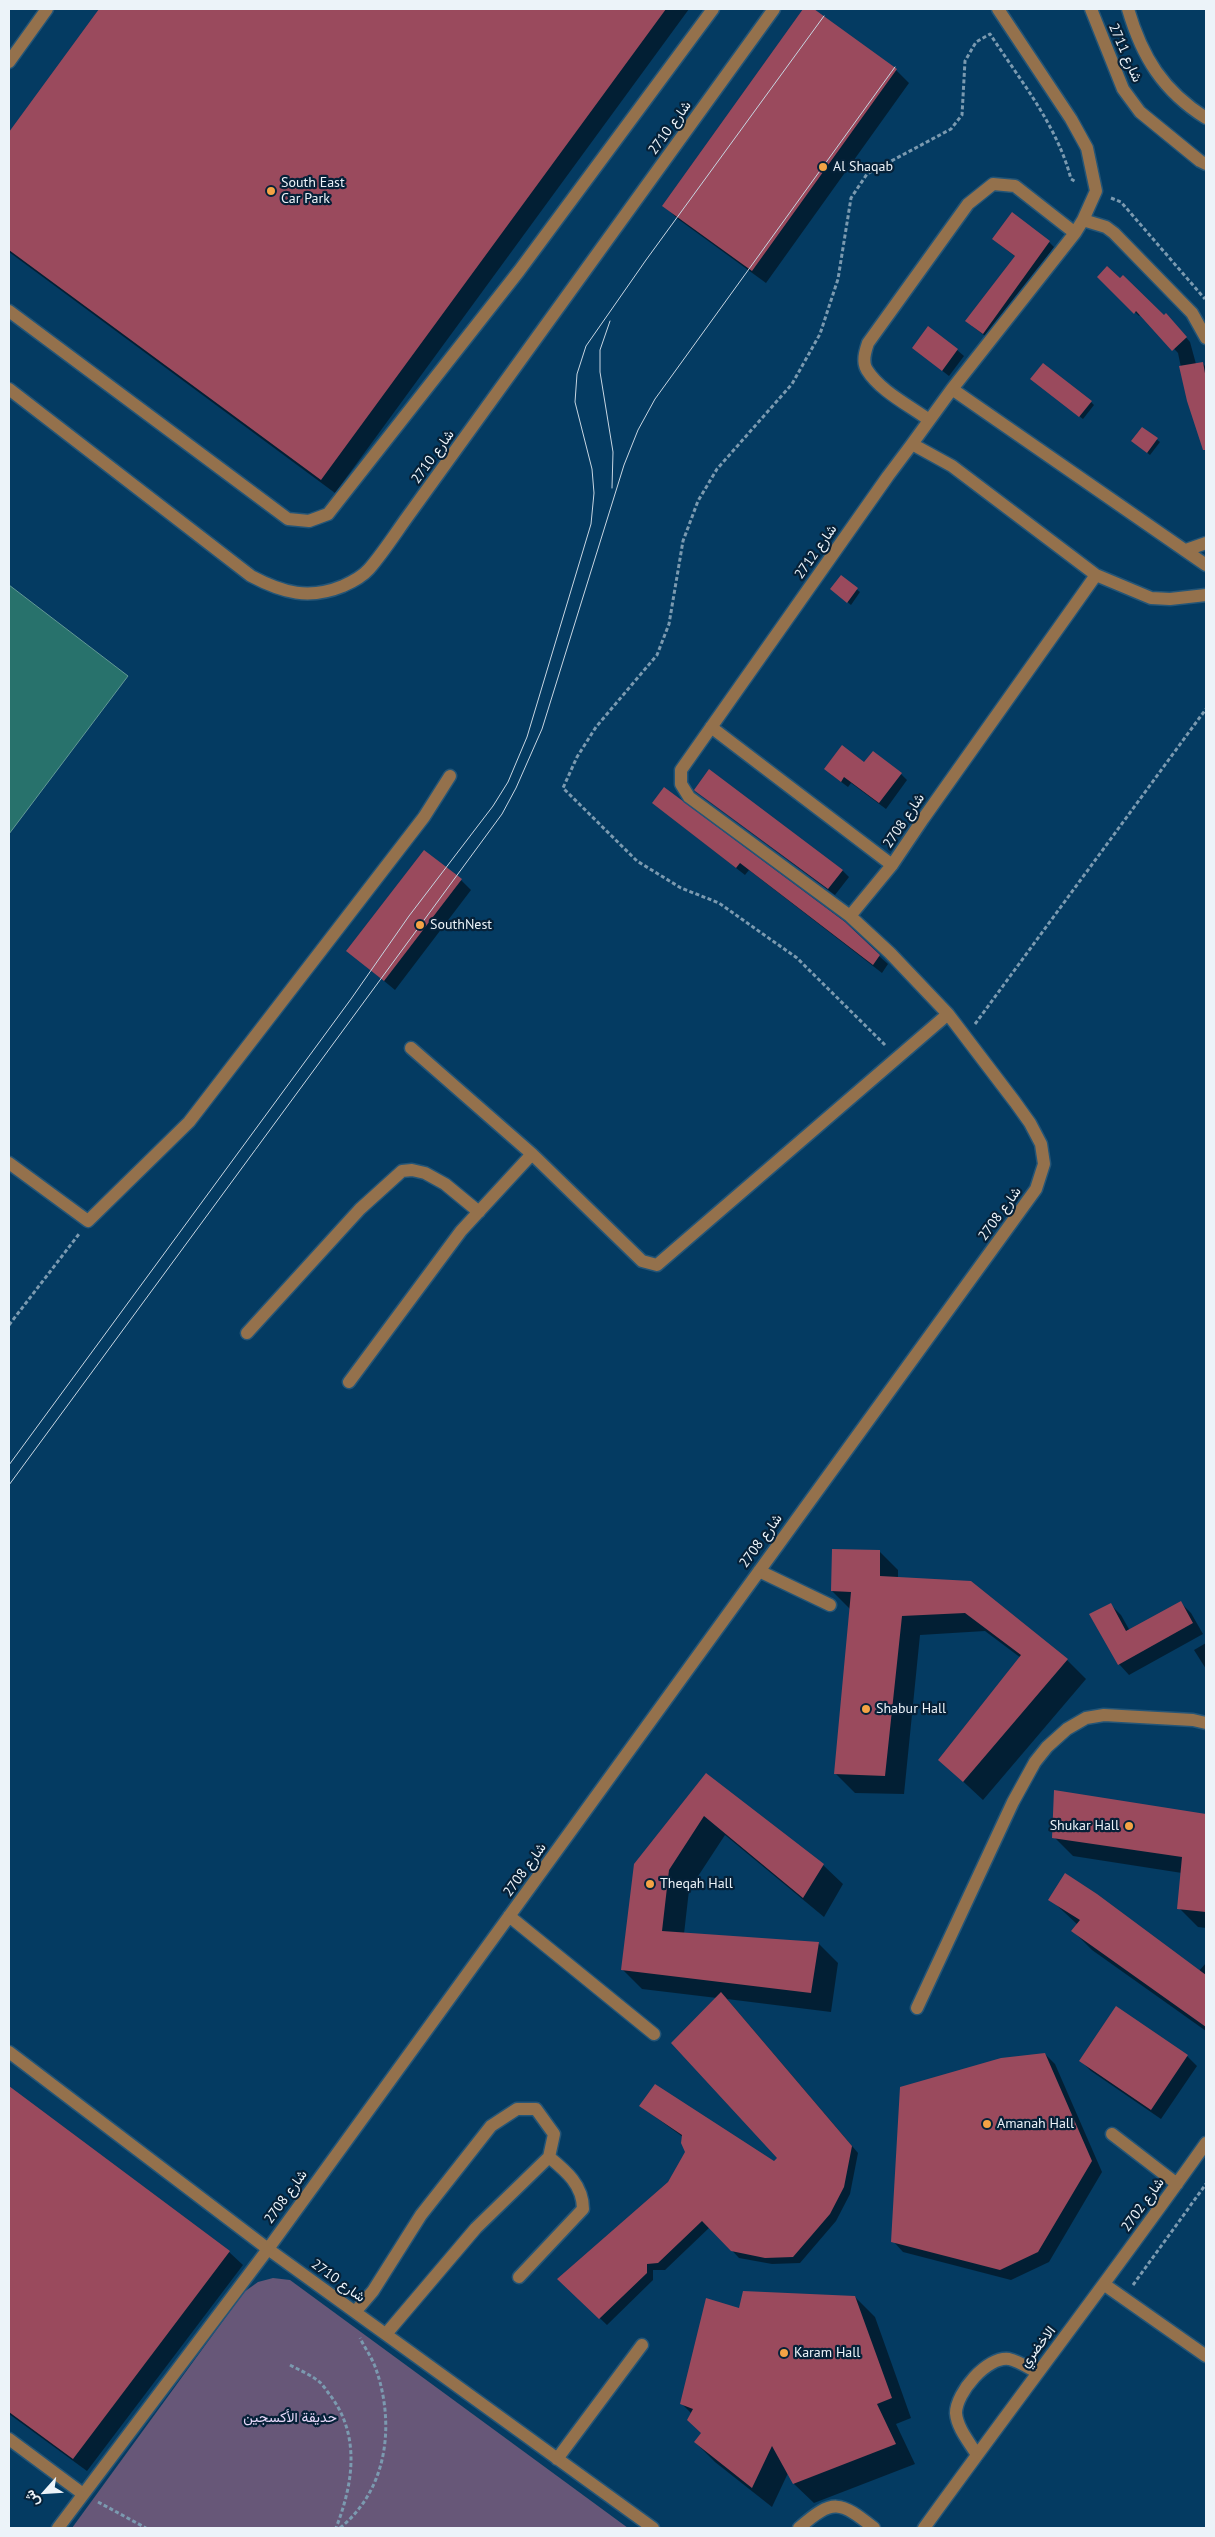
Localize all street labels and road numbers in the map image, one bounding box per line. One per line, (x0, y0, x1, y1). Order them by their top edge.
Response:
street label: شارع 2711 (1105, 21, 1145, 85)
street label: شارع 2710 (645, 98, 695, 158)
street label: شارع 2710 (408, 427, 458, 487)
street label: شارع 2712 (791, 522, 841, 582)
street label: شارع 2708 (880, 790, 928, 852)
street label: شارع 2708 (975, 1184, 1025, 1244)
street label: شارع 2708 (736, 1511, 786, 1571)
street label: شارع 2708 (500, 1840, 550, 1900)
street label: شارع 2708 (261, 2167, 311, 2227)
street label: شارع 2702 (1118, 2175, 1168, 2235)
street label: شارع 2710 (308, 2256, 368, 2306)
street label: الاخضري (1017, 2323, 1059, 2371)

